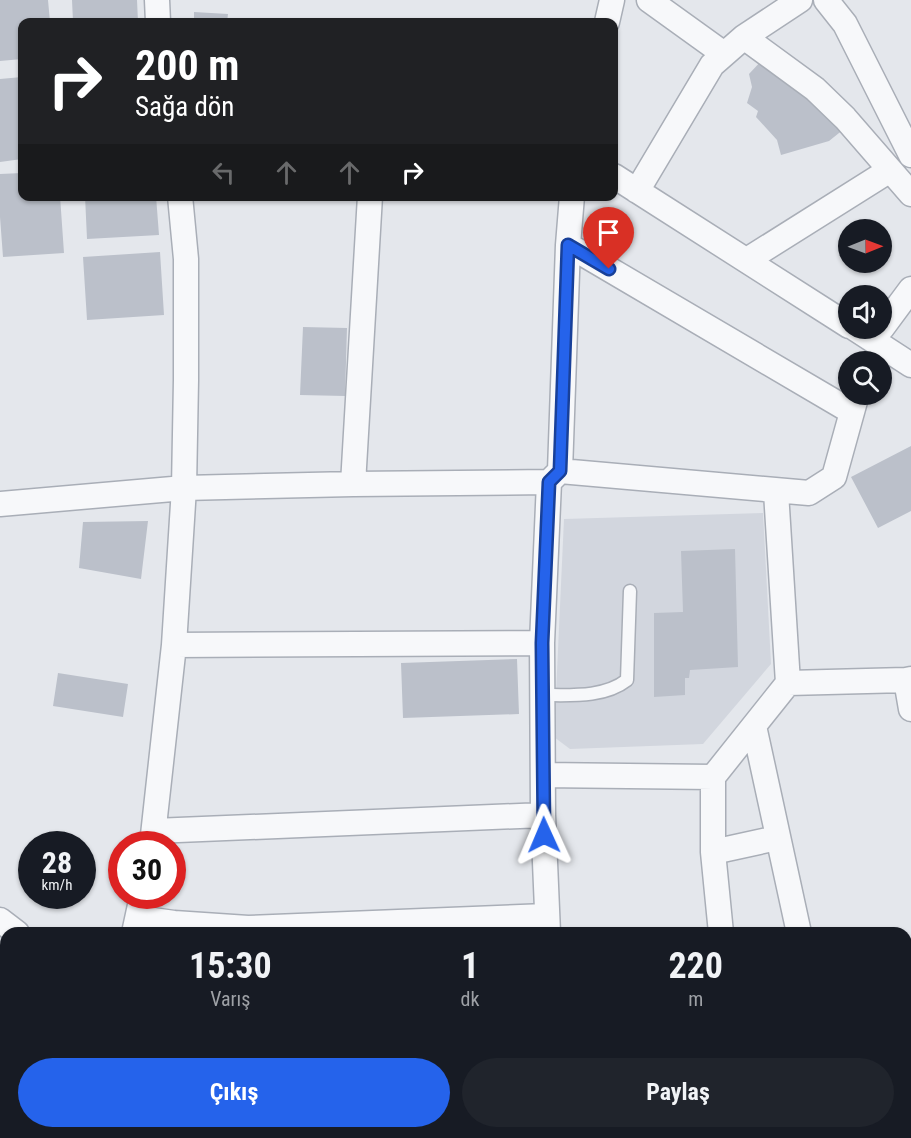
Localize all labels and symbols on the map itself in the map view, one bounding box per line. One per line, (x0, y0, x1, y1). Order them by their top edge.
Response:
pin (583, 207, 634, 269)
north arrow (838, 219, 892, 273)
position arrow (512, 803, 576, 867)
speed limit sign: 30 (108, 831, 186, 909)

